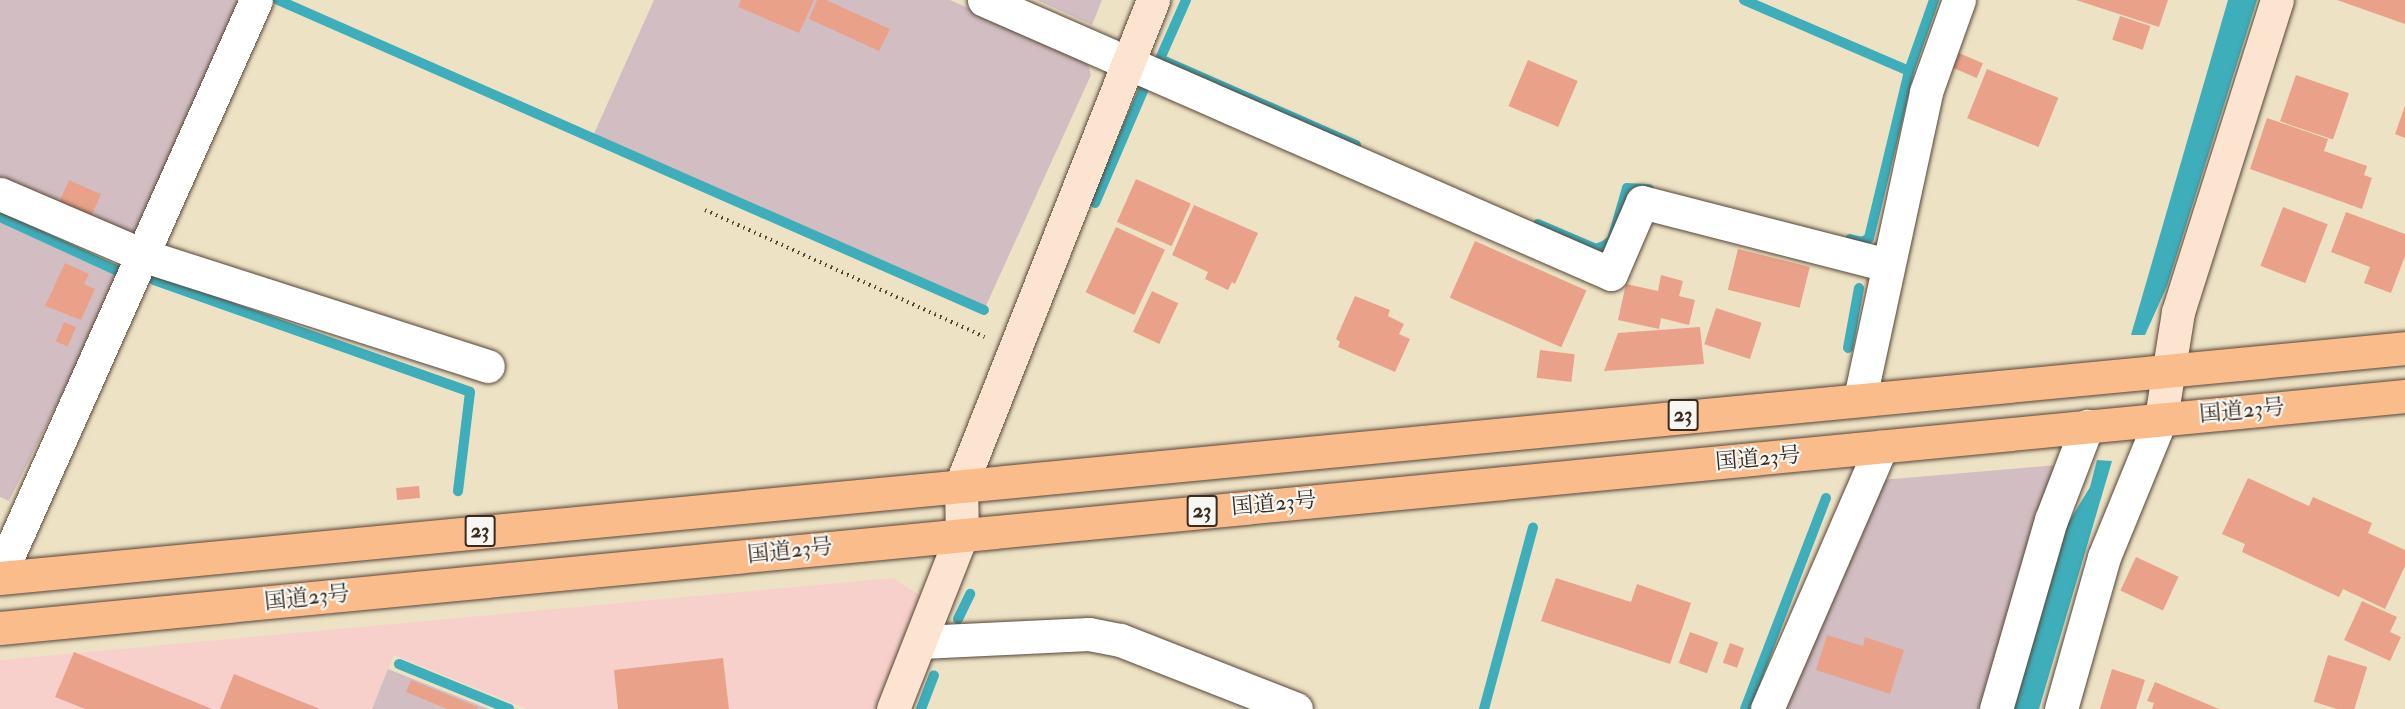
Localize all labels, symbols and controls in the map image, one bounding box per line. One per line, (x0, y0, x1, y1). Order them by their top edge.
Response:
street label: 国道23号 (2198, 394, 2286, 428)
road number: 23 (1666, 397, 1700, 433)
street label: 国道23号 (1714, 442, 1802, 476)
street label: 国道23号 (1230, 487, 1318, 521)
road number: 23 (1186, 493, 1218, 529)
road number: 23 (464, 513, 496, 549)
street label: 国道23号 (746, 533, 834, 569)
street label: 国道23号 (263, 580, 351, 616)

